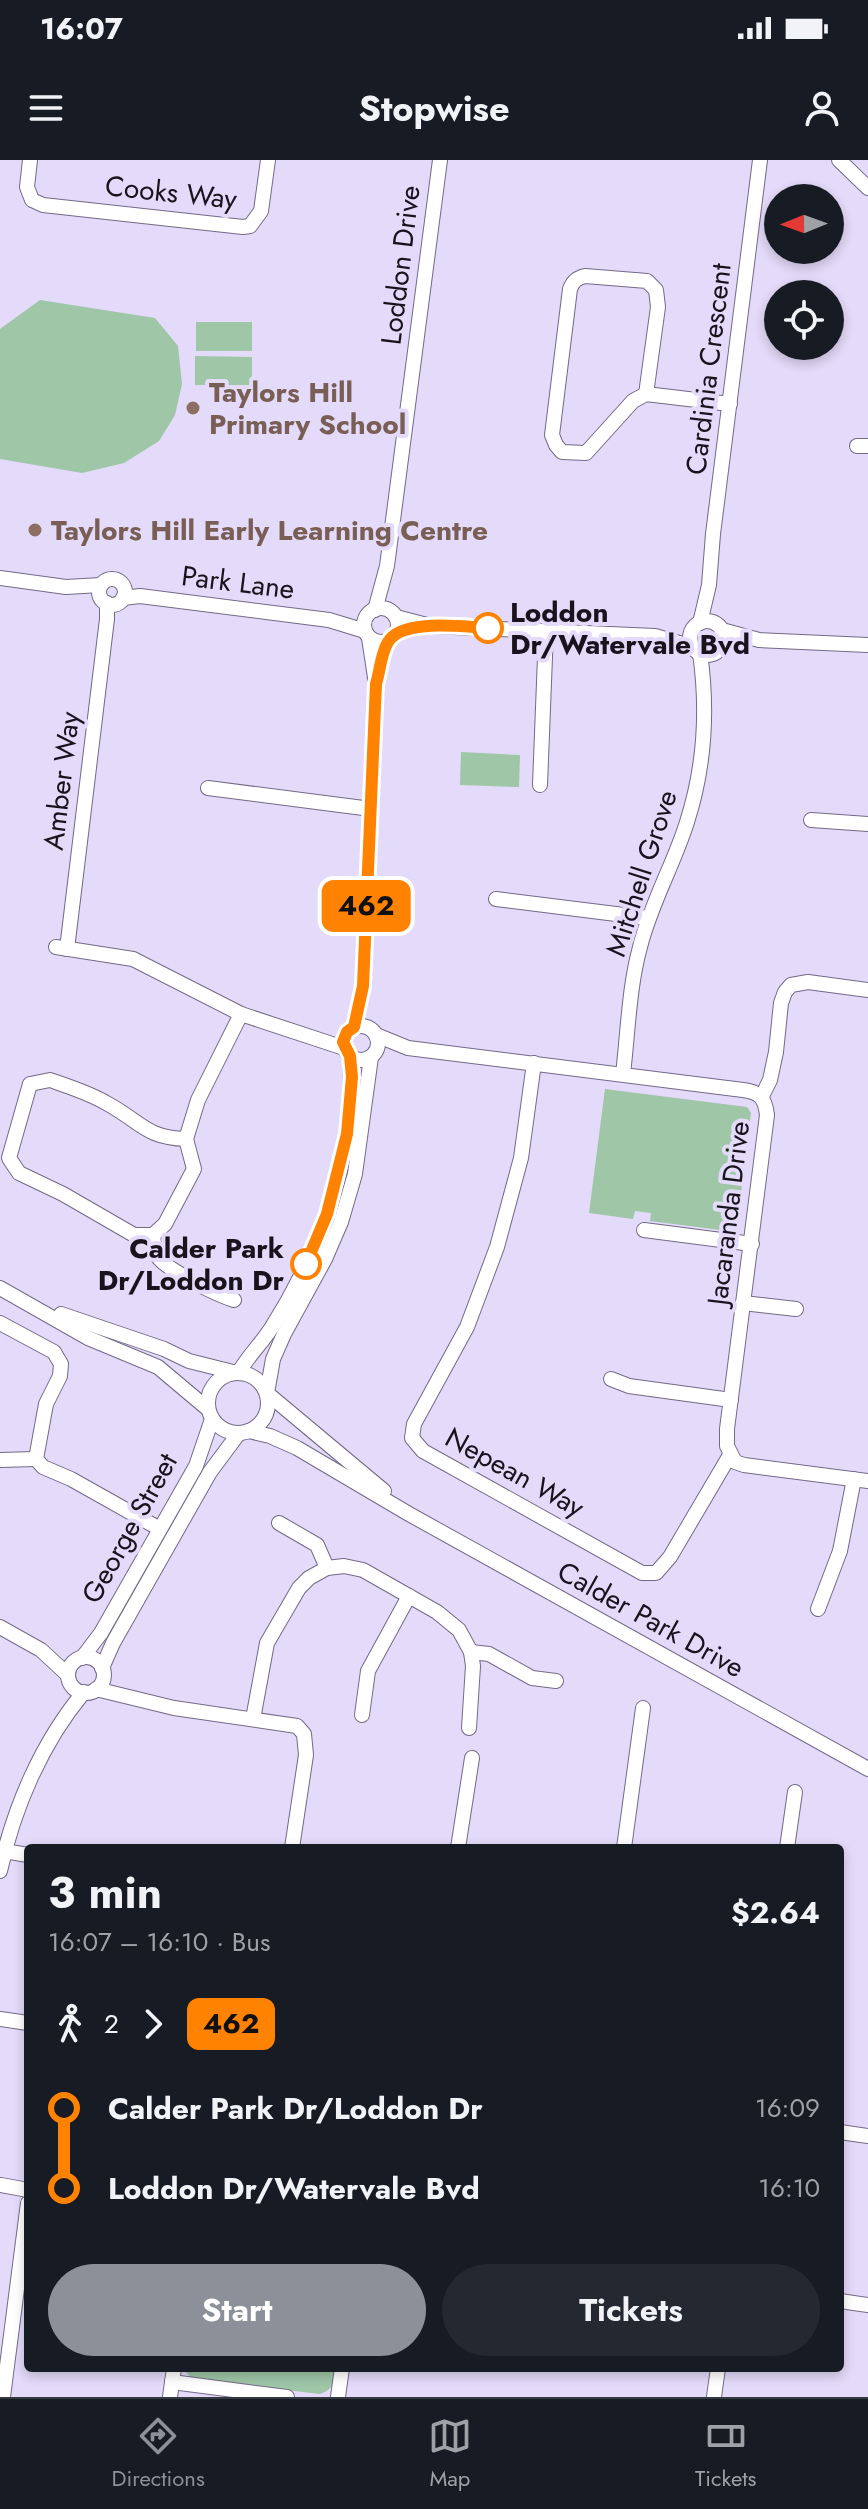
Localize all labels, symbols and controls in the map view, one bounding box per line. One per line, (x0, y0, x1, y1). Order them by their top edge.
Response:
text: 16:07 (40, 7, 123, 50)
text: Stopwise (358, 82, 510, 134)
icon: menu (24, 86, 68, 130)
icon: person (800, 86, 844, 130)
street label: Cooks Way (103, 165, 240, 220)
street label: Loddon Drive (370, 183, 431, 347)
north arrow (764, 184, 844, 264)
map controls (764, 184, 844, 360)
street label: Cardinia Crescent (675, 261, 742, 477)
button: locate (764, 280, 844, 360)
place label: Taylors Hill Primary School (209, 372, 406, 445)
marker: Taylors Hill Primary School (184, 399, 202, 417)
place label: Taylors Hill Early Learning Centre (51, 510, 488, 551)
marker: Taylors Hill Early Learning Centre (26, 521, 44, 539)
street label: Park Lane (179, 555, 297, 610)
place label: Loddon Dr/Watervale Bvd (510, 592, 750, 665)
marker: Loddon Dr/Watervale Bvd (473, 613, 503, 643)
street label: Amber Way (33, 709, 90, 853)
street label: Mitchell Grove (595, 785, 688, 962)
line badge: 462 (320, 880, 412, 932)
text: 462 (338, 885, 394, 926)
street label: Jacaranda Drive (696, 1119, 760, 1311)
place label: Calder Park Dr/Loddon Dr (98, 1228, 284, 1301)
marker: Calder Park Dr/Loddon Dr (291, 1249, 321, 1279)
street label: Nepean Way (438, 1417, 592, 1528)
street label: George Street (71, 1445, 188, 1611)
street label: Calder Park Drive (550, 1551, 752, 1688)
text: 3 min (48, 1861, 162, 1925)
text: $2.64 (731, 1891, 820, 1934)
text: 16:07 – 16:10 · Bus (48, 1923, 270, 1961)
icon: walk (48, 2002, 92, 2046)
icon: forward (131, 2002, 175, 2046)
text: 462 (203, 2003, 259, 2044)
text: 2 (104, 2005, 119, 2043)
text: Calder Park Dr/Loddon Dr (108, 2087, 483, 2130)
text: 16:09 (755, 2089, 820, 2127)
text: Loddon Dr/Watervale Bvd (108, 2167, 480, 2210)
text: 16:10 (758, 2169, 820, 2207)
button: Start (48, 2264, 426, 2356)
button: Tickets (442, 2264, 820, 2356)
tab: Directions (112, 2414, 205, 2494)
tab: Map (428, 2414, 472, 2494)
tab: Tickets (695, 2414, 756, 2494)

